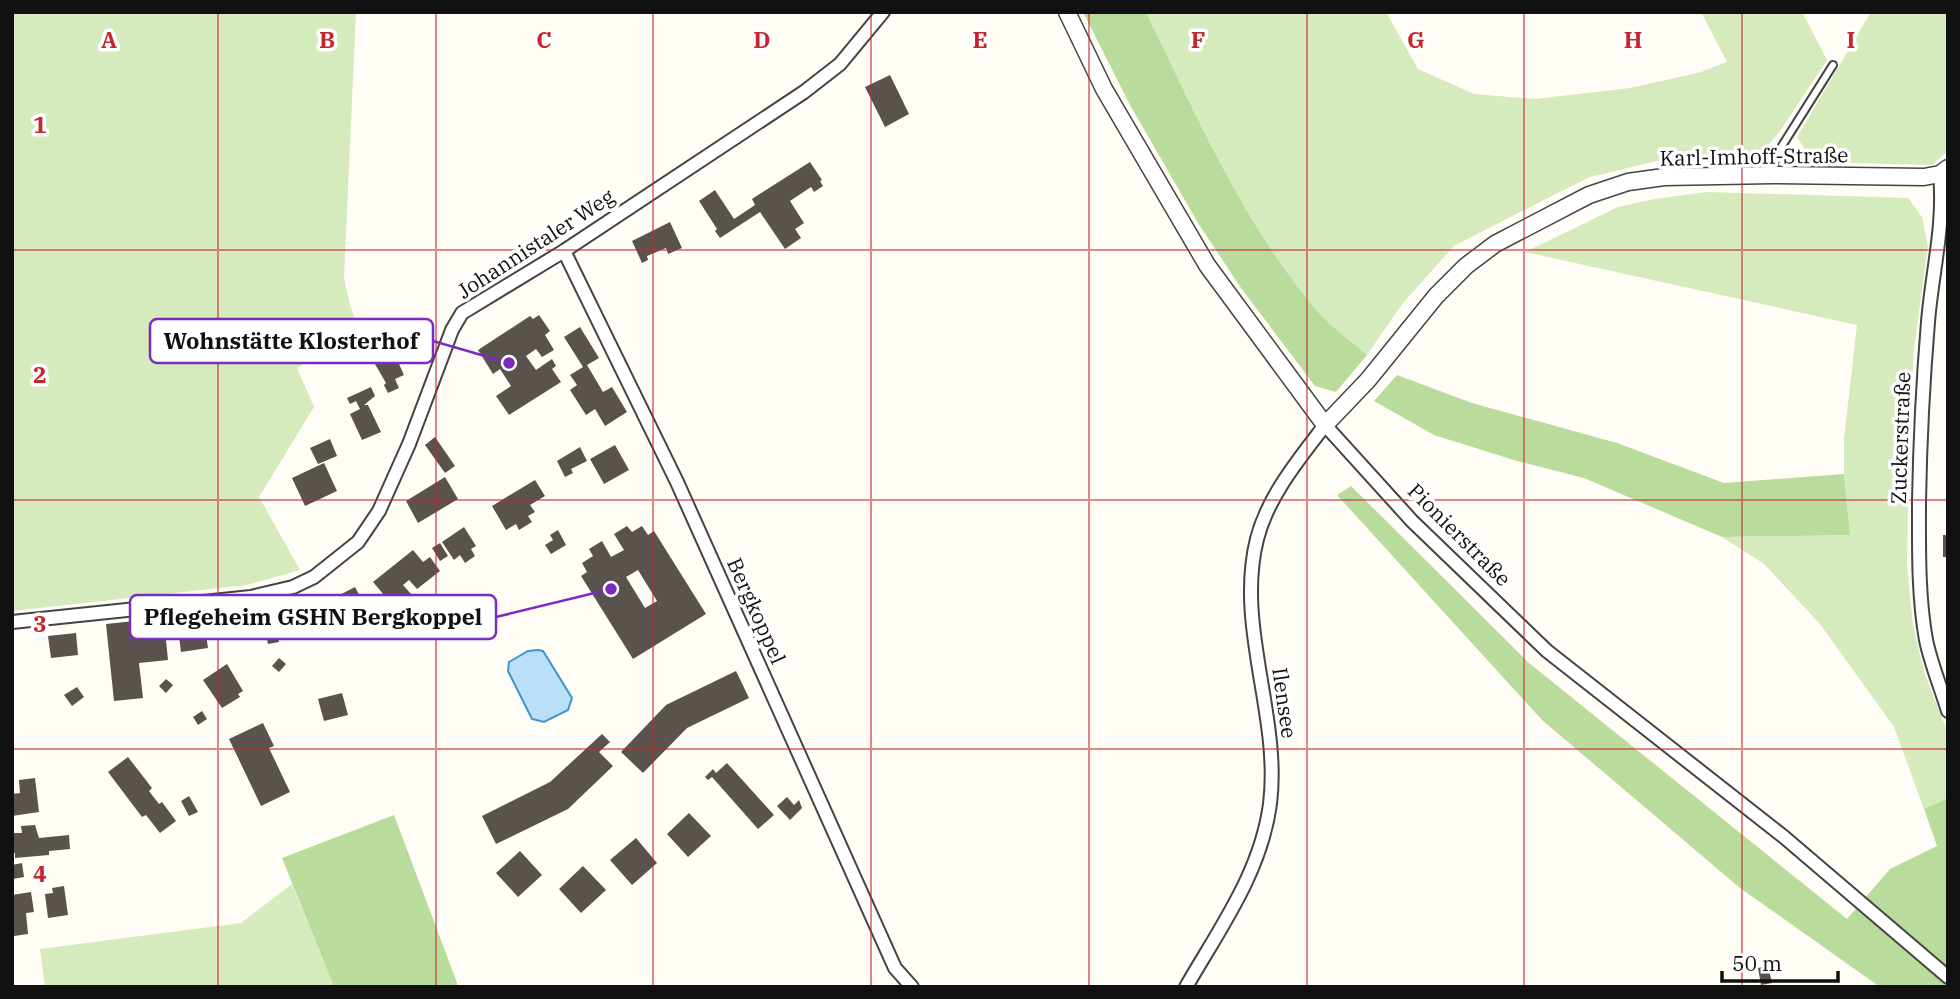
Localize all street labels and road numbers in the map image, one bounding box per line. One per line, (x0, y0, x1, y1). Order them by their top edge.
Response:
street label: Karl-Imhoff-Straße (1659, 140, 1849, 172)
street label: Johannistaler Weg (451, 182, 620, 304)
street label: Zuckerstraße (1884, 371, 1916, 505)
street label: Pionierstraße (1402, 477, 1517, 592)
street label: Bergkoppel (721, 553, 793, 668)
street label: Ilensee (1266, 666, 1304, 740)

